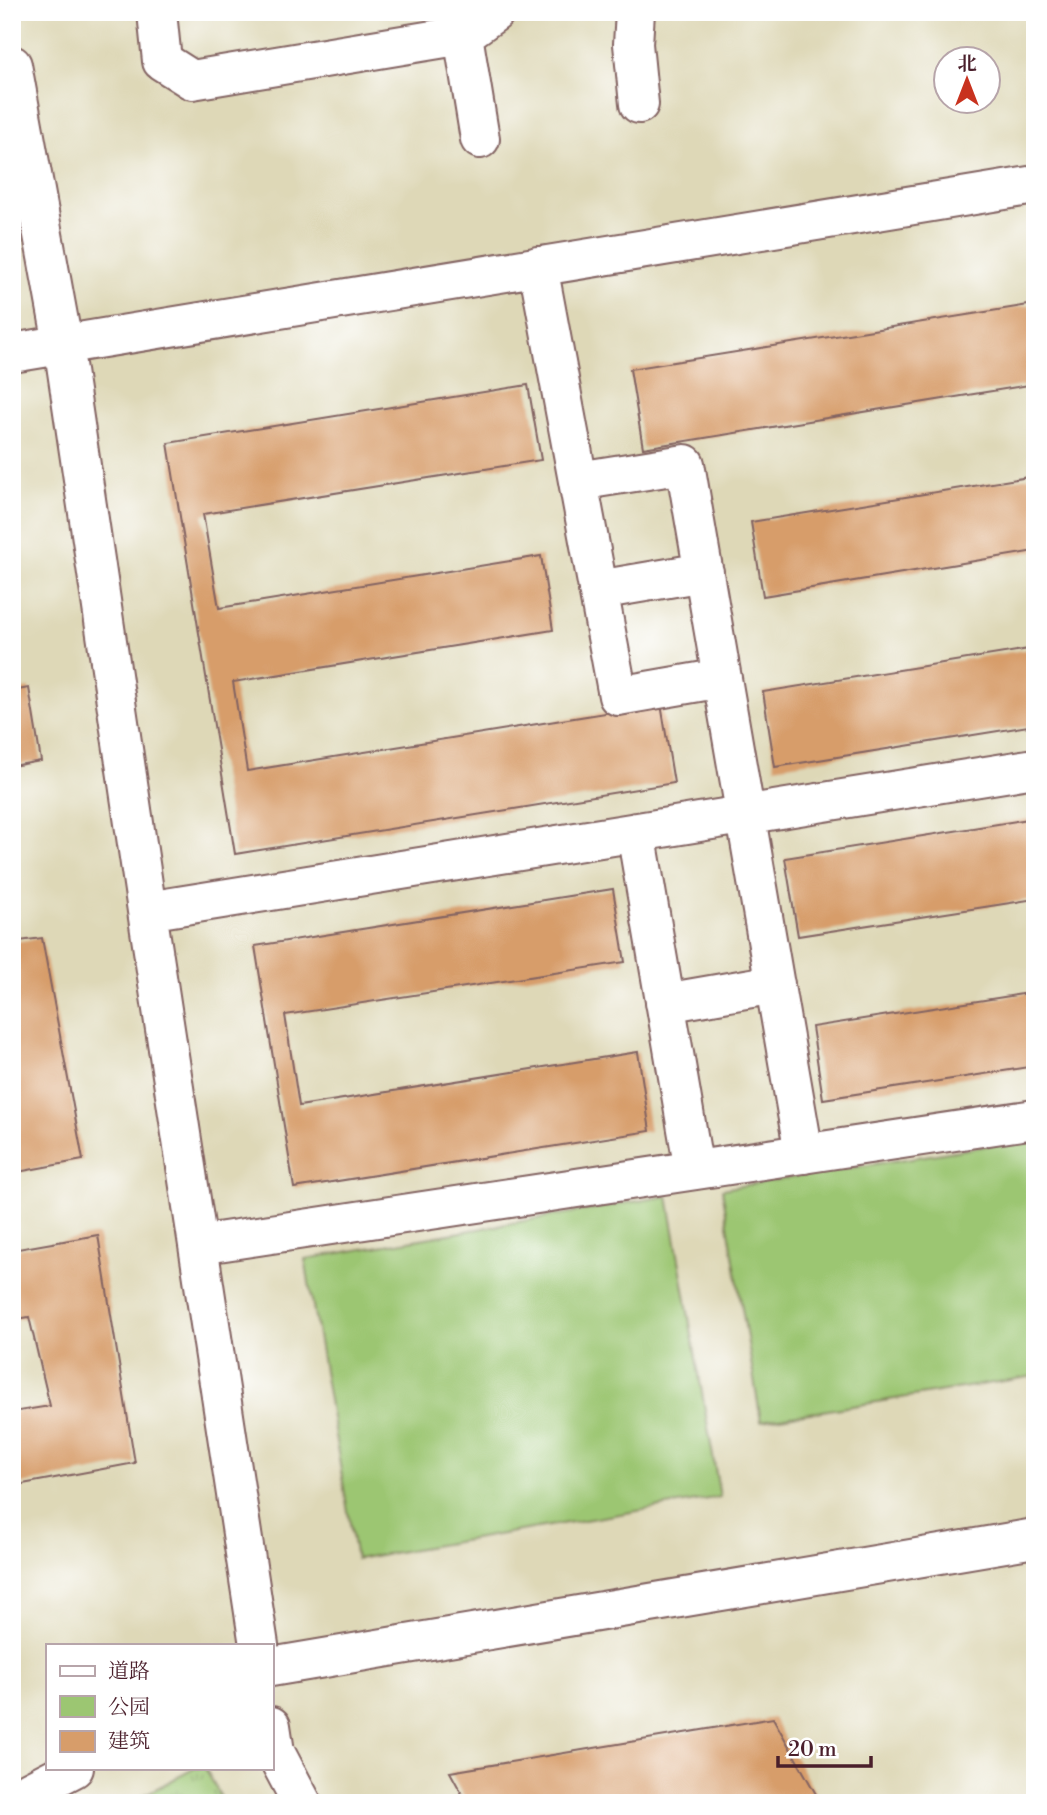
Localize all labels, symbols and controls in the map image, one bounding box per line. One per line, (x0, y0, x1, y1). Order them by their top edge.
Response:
north arrow (932, 46, 1002, 116)
text: 北 (957, 52, 977, 76)
legend (46, 1644, 273, 1770)
text: 道路 (108, 1659, 150, 1685)
text: 公园 (108, 1695, 150, 1721)
scale bar (778, 1724, 870, 1768)
text: 建筑 (108, 1729, 150, 1755)
text: 20 m (788, 1737, 837, 1763)

